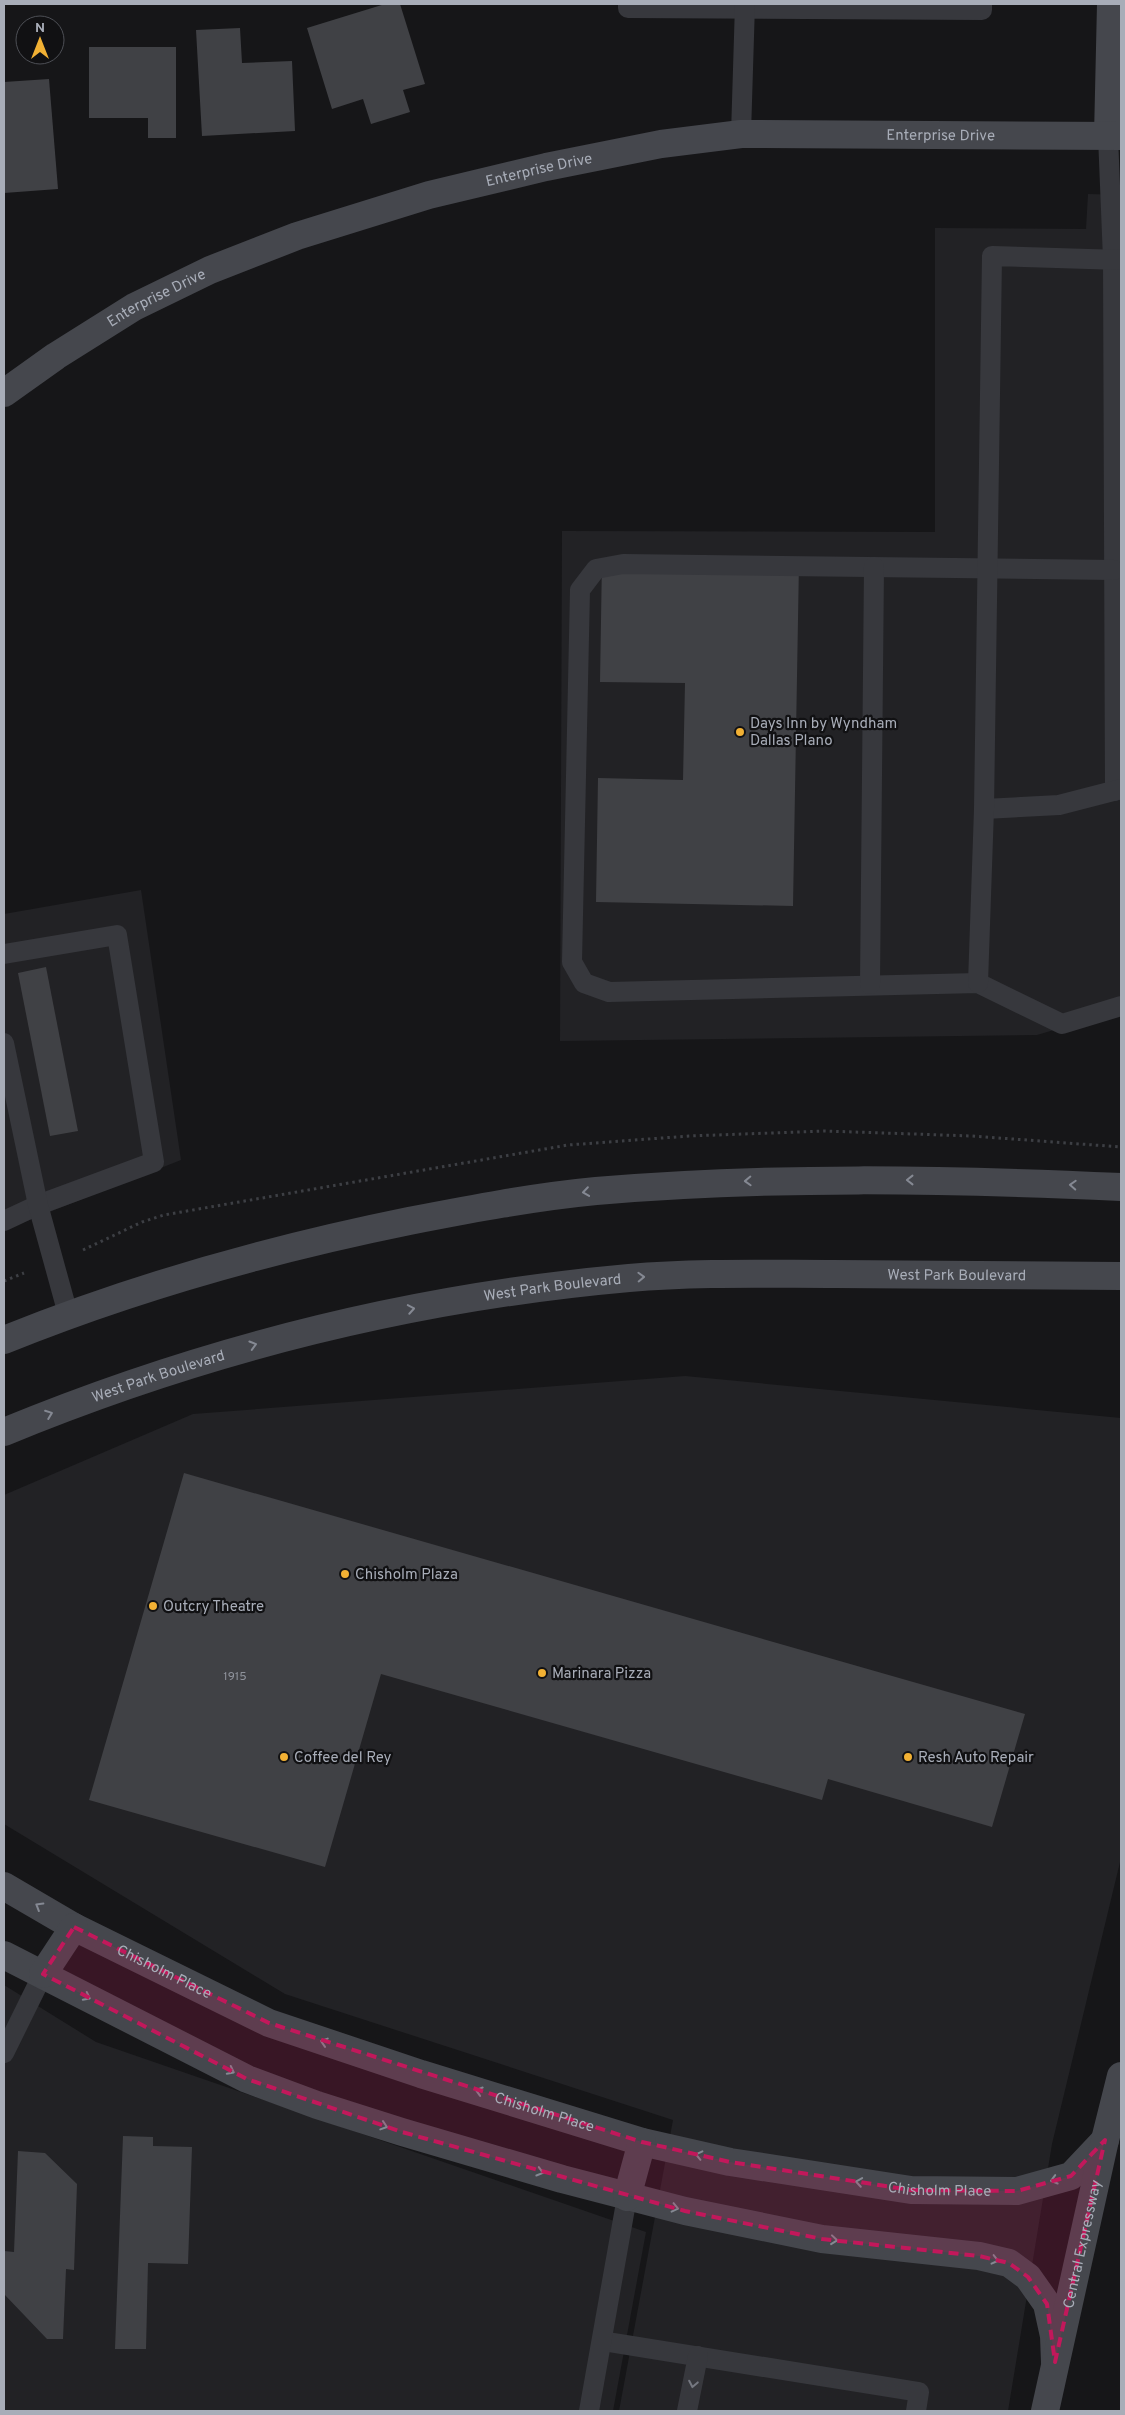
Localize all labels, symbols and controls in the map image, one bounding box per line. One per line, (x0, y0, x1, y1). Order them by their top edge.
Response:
north arrow (15, 15, 65, 65)
text: N (35, 20, 45, 37)
street label: Enterprise Drive (886, 127, 995, 146)
street label: Enterprise Drive (484, 150, 594, 192)
street label: Enterprise Drive (104, 265, 209, 332)
place label: Days Inn by Wyndham Dallas Plano (750, 715, 897, 751)
marker: Days Inn by Wyndham Dallas Plano (734, 726, 746, 738)
one-way arrow (906, 1175, 914, 1185)
one-way arrow (743, 1176, 751, 1187)
one-way arrow (1068, 1179, 1076, 1190)
one-way arrow (581, 1187, 590, 1197)
street label: West Park Boulevard (887, 1266, 1026, 1286)
street label: West Park Boulevard (482, 1271, 622, 1307)
one-way arrow (638, 1272, 646, 1282)
one-way arrow (407, 1305, 415, 1315)
one-way arrow (248, 1341, 256, 1351)
street label: West Park Boulevard (90, 1347, 227, 1408)
one-way arrow (44, 1410, 53, 1420)
place label: Chisholm Plaza (355, 1566, 458, 1585)
marker: Chisholm Plaza (339, 1568, 351, 1580)
place label: Outcry Theatre (163, 1598, 264, 1617)
marker: Outcry Theatre (147, 1600, 159, 1612)
place label: Marinara Pizza (552, 1665, 651, 1684)
marker: Marinara Pizza (536, 1667, 548, 1679)
house number: 1915 (223, 1669, 247, 1685)
place label: Coffee del Rey (294, 1749, 392, 1768)
place label: Resh Auto Repair (918, 1749, 1034, 1768)
marker: Coffee del Rey (278, 1751, 290, 1763)
marker: Resh Auto Repair (902, 1751, 914, 1763)
one-way arrow (36, 1903, 45, 1913)
street label: Chisholm Place (113, 1942, 214, 2004)
one-way arrow (81, 1991, 90, 2001)
one-way arrow (320, 2037, 329, 2047)
one-way arrow (226, 2065, 235, 2075)
one-way arrow (475, 2087, 483, 2097)
street label: Chisholm Place (492, 2089, 596, 2138)
one-way arrow (379, 2120, 387, 2130)
one-way arrow (694, 2150, 703, 2161)
one-way arrow (535, 2167, 543, 2177)
one-way arrow (1051, 2175, 1059, 2185)
one-way arrow (855, 2177, 863, 2187)
street label: Central Expressway (1060, 2178, 1107, 2310)
street label: Chisholm Place (886, 2179, 991, 2202)
one-way arrow (670, 2202, 679, 2213)
one-way arrow (830, 2234, 838, 2245)
one-way arrow (991, 2254, 1000, 2265)
one-way arrow (688, 2379, 699, 2388)

